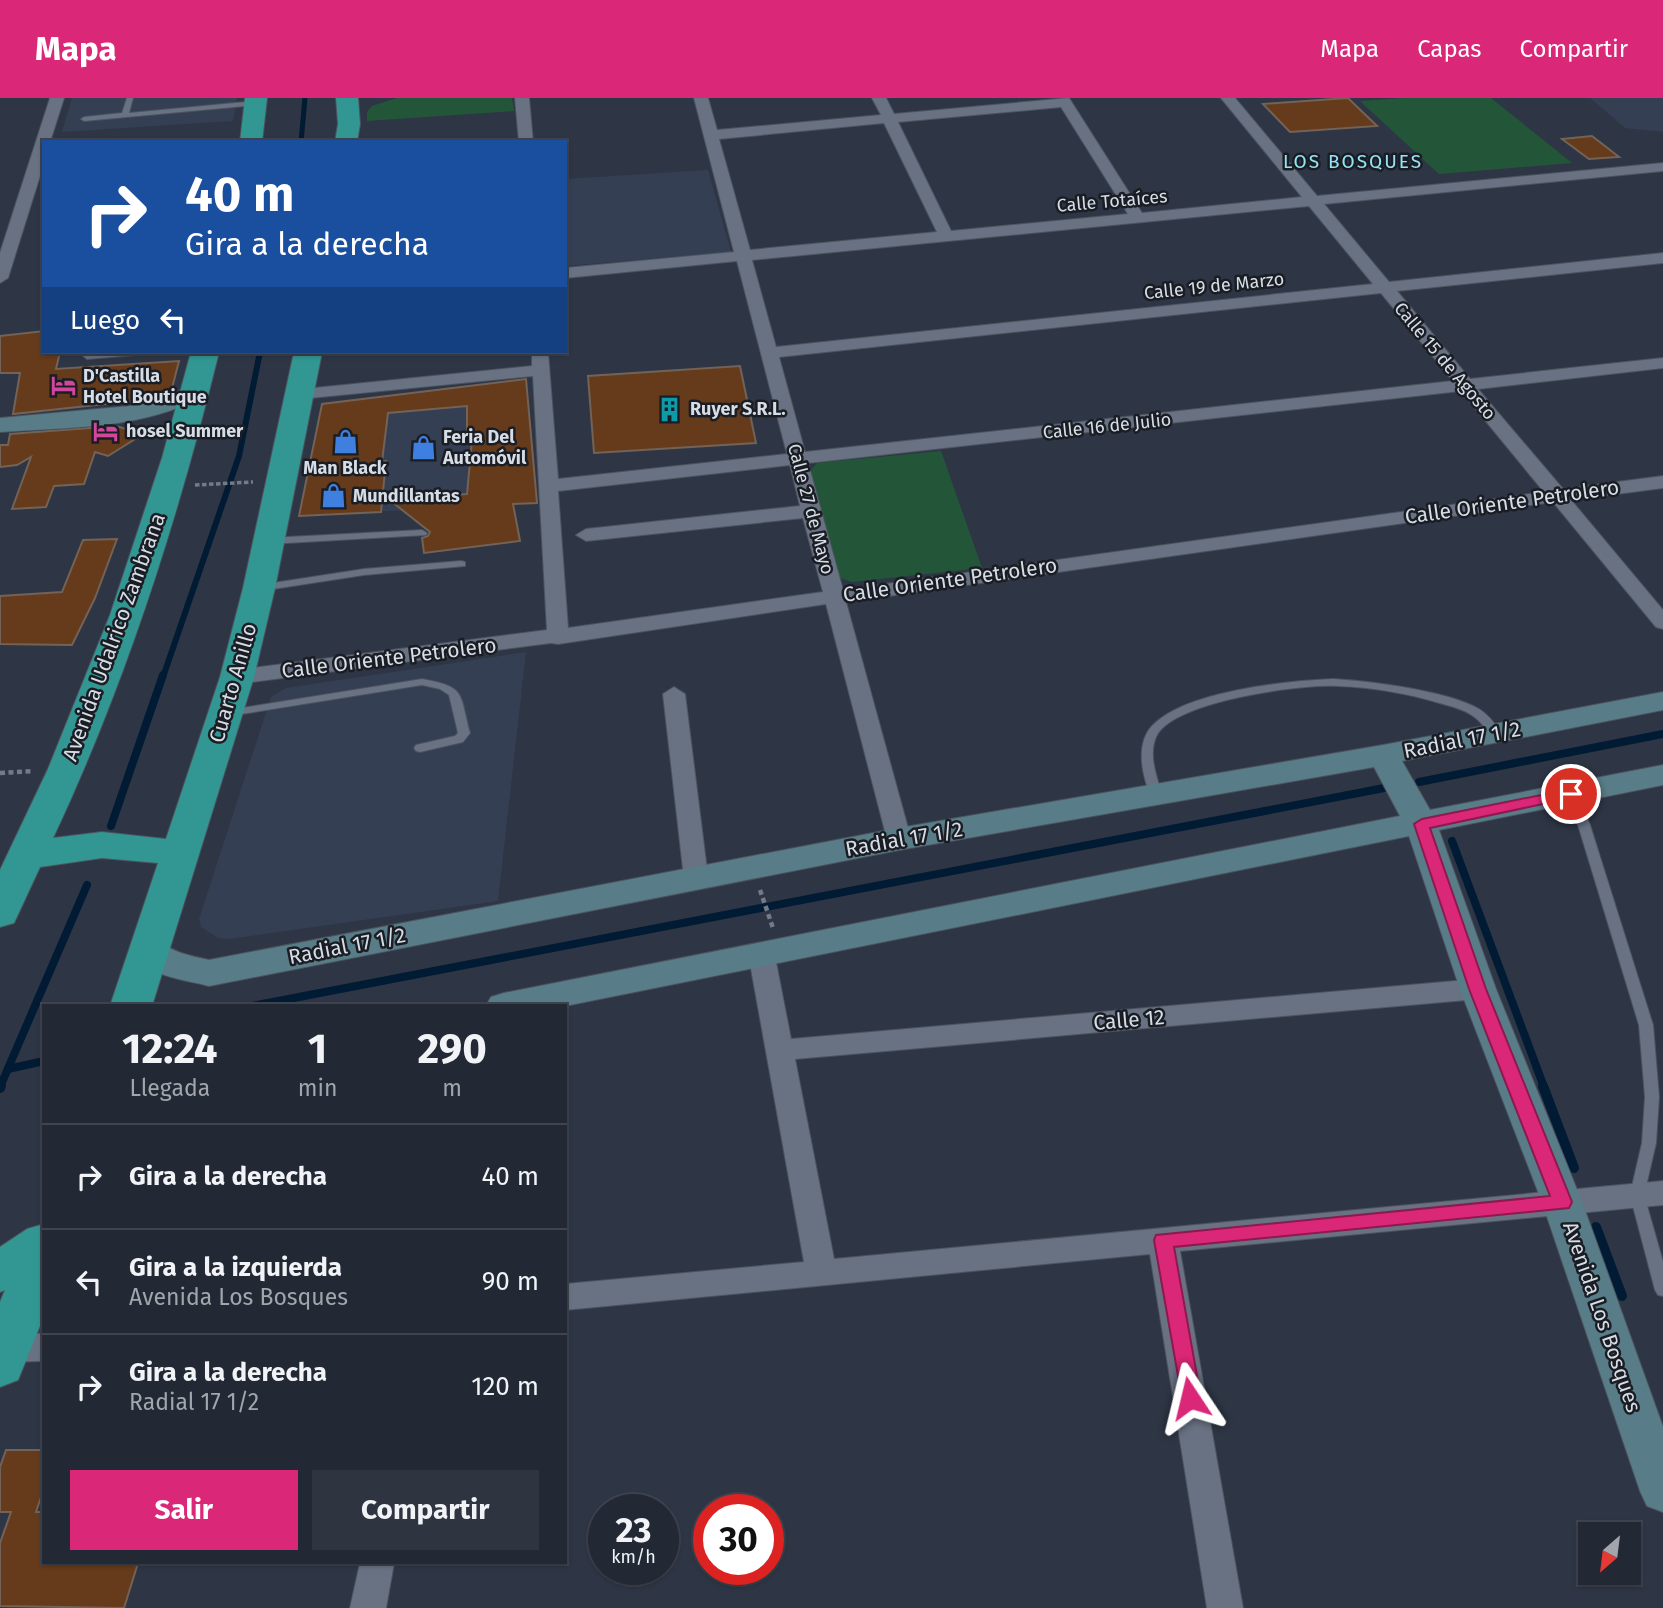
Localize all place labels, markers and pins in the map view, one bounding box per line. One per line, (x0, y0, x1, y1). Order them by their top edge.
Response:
place label: D'Castilla Hotel Boutique (83, 365, 207, 408)
hotel icon: D'Castilla Hotel Boutique (49, 372, 77, 400)
building icon: Ruyer S.R.L. (656, 395, 684, 423)
place label: Ruyer S.R.L. (690, 398, 786, 420)
hotel icon: hosel Summer (92, 417, 120, 445)
place label: hosel Summer (126, 420, 244, 442)
place label: Feria Del Automóvil (442, 426, 527, 469)
shop icon: Man Black (331, 427, 359, 455)
shop icon: Feria Del Automóvil (409, 433, 437, 461)
place label: Man Black (303, 457, 388, 479)
shop icon: Mundillantas (319, 482, 347, 510)
place label: Mundillantas (353, 485, 460, 507)
pin (1541, 764, 1601, 824)

